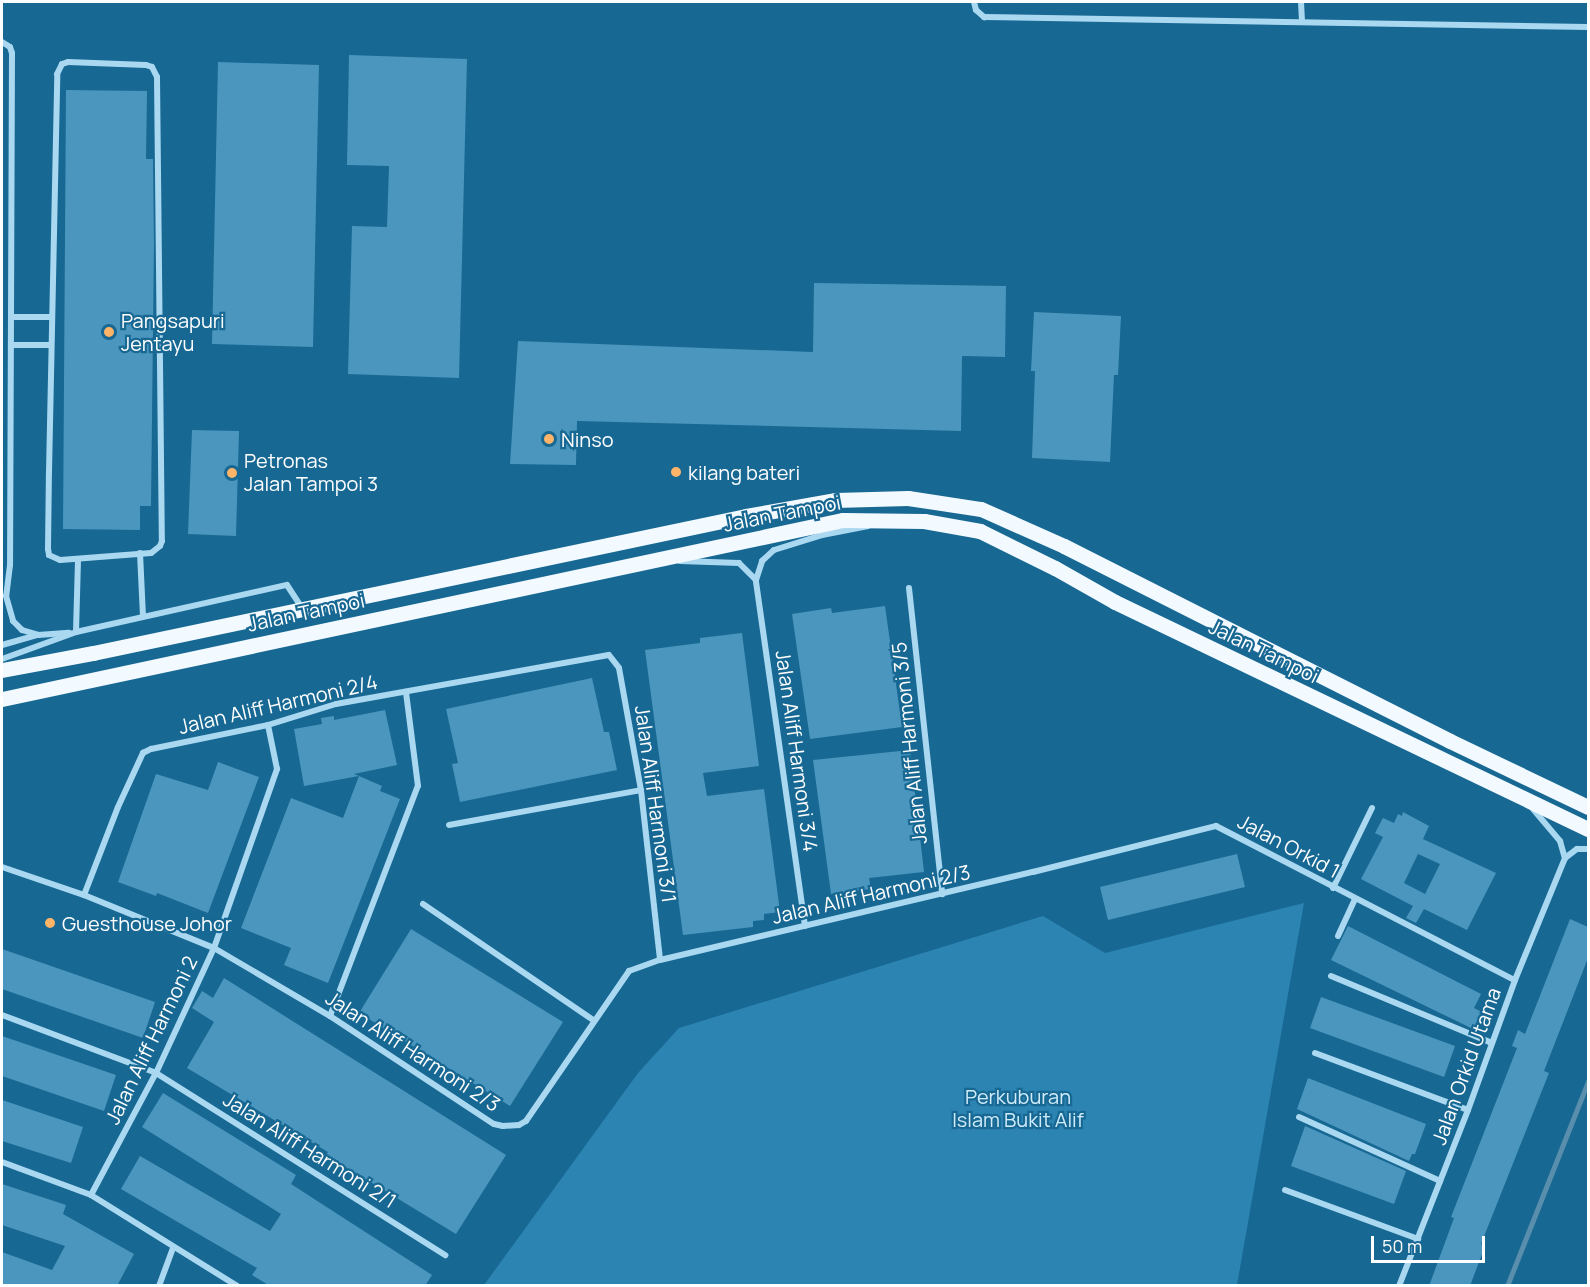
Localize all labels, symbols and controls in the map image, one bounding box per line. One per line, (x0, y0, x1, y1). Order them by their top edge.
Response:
place label: Pangsapuri Jentayu (121, 308, 225, 355)
marker: Pangsapuri Jentayu (102, 325, 116, 339)
place label: Ninso (561, 427, 614, 451)
marker: Ninso (542, 432, 556, 446)
place label: Petronas Jalan Tampoi 3 (244, 449, 378, 496)
place label: kilang bateri (688, 460, 800, 484)
marker: kilang bateri (669, 465, 683, 479)
marker: Petronas Jalan Tampoi 3 (225, 466, 239, 480)
street label: Jalan Tampoi (721, 490, 843, 536)
street label: Jalan Tampoi (245, 588, 367, 636)
street label: Jalan Tampoi (1205, 614, 1323, 688)
street label: Jalan Aliff Harmoni 3/5 (886, 641, 932, 845)
street label: Jalan Aliff Harmoni 3/4 (771, 649, 823, 853)
street label: Jalan Aliff Harmoni 2/4 (176, 669, 380, 739)
street label: Jalan Aliff Harmoni 3/1 (630, 704, 682, 904)
street label: Jalan Orkid 1 (1234, 809, 1344, 883)
street label: Jalan Aliff Harmoni 2/3 (770, 859, 972, 929)
place label: Guesthouse Johor (62, 911, 232, 935)
marker: Guesthouse Johor (43, 916, 57, 930)
street label: Jalan Aliff Harmoni 2 (100, 952, 202, 1128)
street label: Jalan Orkid Utama (1426, 984, 1506, 1148)
street label: Jalan Aliff Harmoni 2/3 (321, 986, 505, 1116)
park label: Perkuburan Islam Bukit Alif (952, 1085, 1084, 1132)
street label: Jalan Aliff Harmoni 2/1 (219, 1087, 401, 1213)
scale bar (1374, 1224, 1488, 1262)
text: 50 m (1382, 1234, 1422, 1258)

